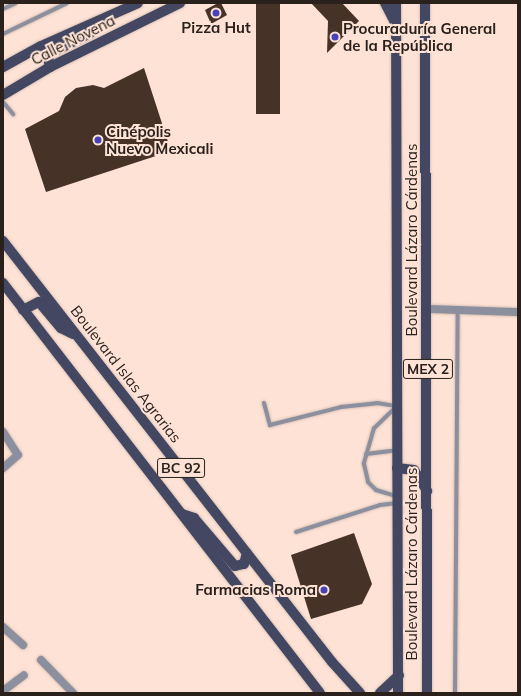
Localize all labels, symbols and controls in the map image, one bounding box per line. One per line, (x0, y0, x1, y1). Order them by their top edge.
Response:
marker: Pizza Hut (211, 8, 221, 18)
street label: Calle Novena (28, 11, 118, 69)
place label: Pizza Hut (181, 19, 251, 37)
place label: Procuraduría General de la República (343, 19, 496, 54)
marker: Procuraduría General de la República (330, 32, 340, 42)
place label: Cinépolis Nuevo Mexicali (106, 122, 213, 157)
marker: Cinépolis Nuevo Mexicali (93, 135, 103, 145)
street label: Boulevard Lázaro Cárdenas (403, 144, 421, 336)
street label: Boulevard Islas Agrarias (67, 302, 185, 446)
road number: MEX 2 (402, 357, 454, 381)
road number: BC 92 (157, 456, 205, 480)
street label: Boulevard Lázaro Cárdenas (403, 468, 421, 660)
place label: Farmacias Roma (195, 581, 316, 599)
marker: Farmacias Roma (319, 585, 329, 595)

